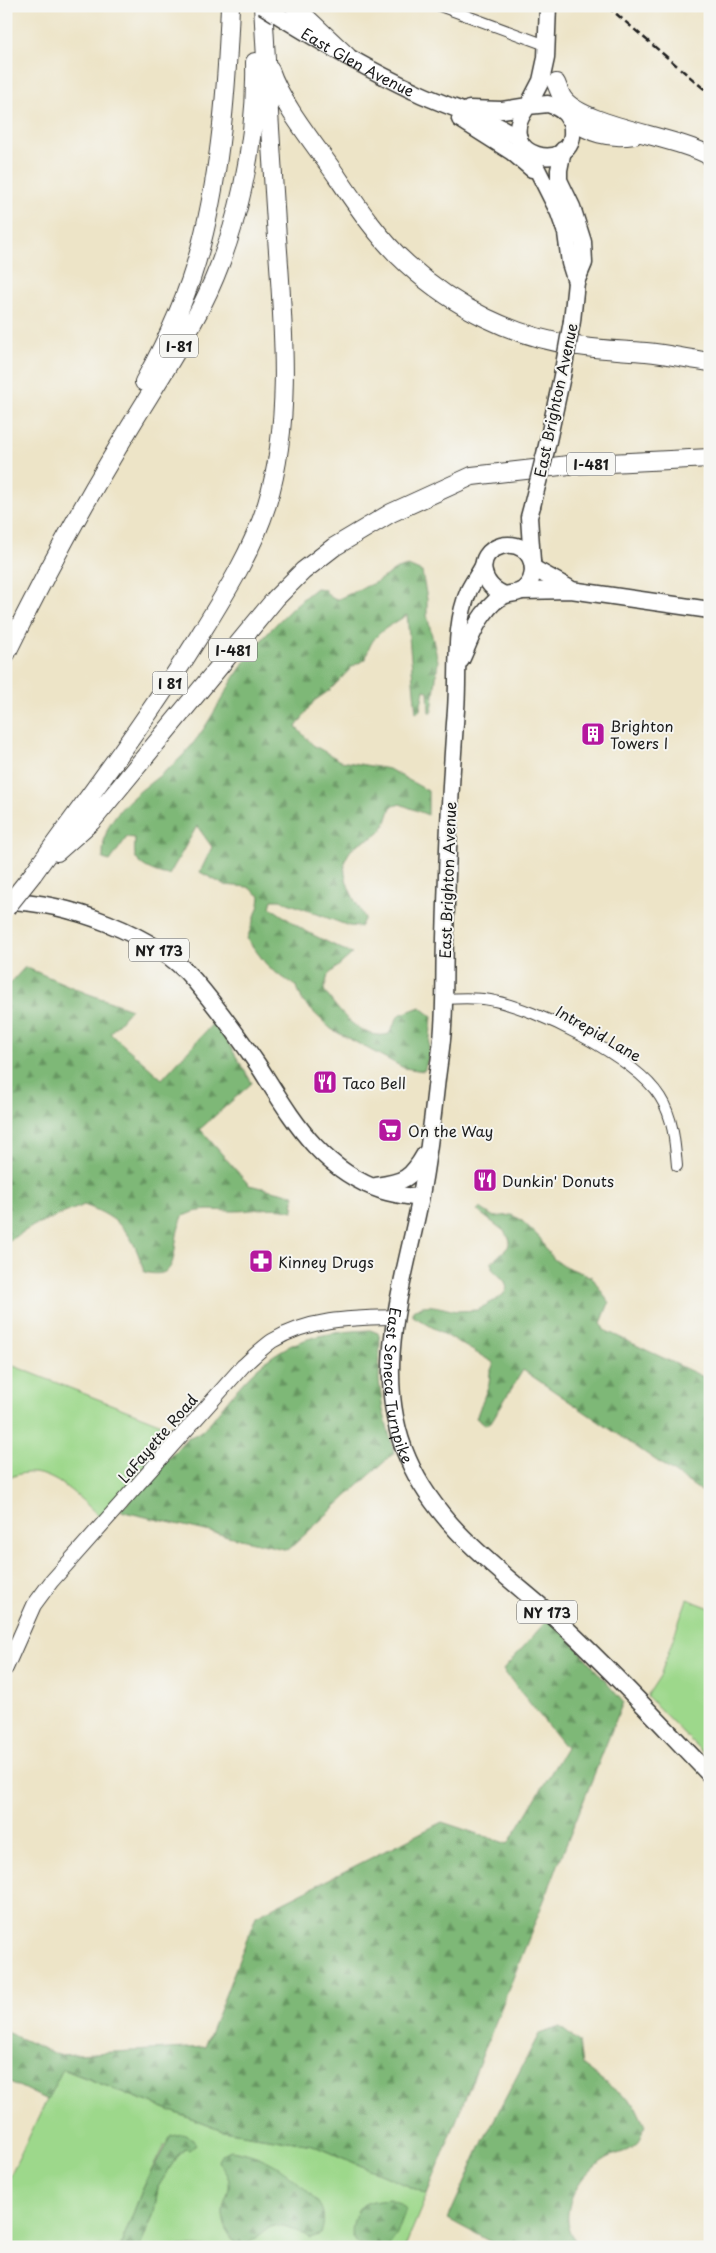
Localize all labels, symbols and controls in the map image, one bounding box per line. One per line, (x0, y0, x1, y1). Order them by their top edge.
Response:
street label: East Glen Avenue (297, 21, 419, 101)
street label: East Brighton Avenue (527, 321, 583, 479)
road number: I-81 (160, 334, 198, 358)
road number: I-481 (567, 452, 615, 476)
road number: I-481 (209, 638, 257, 662)
road number: I 81 (152, 671, 188, 694)
place label: Brighton Towers I (610, 714, 674, 754)
building icon: Brighton Towers I (580, 721, 606, 747)
street label: East Brighton Avenue (433, 801, 461, 959)
road number: NY 173 (129, 938, 189, 962)
street label: Intrepid Lane (552, 999, 646, 1067)
restaurant icon: Taco Bell (312, 1069, 338, 1095)
place label: Taco Bell (342, 1071, 406, 1094)
supermarket icon: On the Way (377, 1117, 403, 1143)
place label: On the Way (408, 1119, 493, 1142)
restaurant icon: Dunkin' Donuts (472, 1167, 498, 1193)
place label: Dunkin' Donuts (502, 1169, 614, 1192)
pharmacy icon: Kinney Drugs (248, 1248, 274, 1274)
place label: Kinney Drugs (278, 1250, 374, 1273)
street label: East Seneca Turnpike (379, 1306, 420, 1467)
street label: LaFayette Road (112, 1388, 202, 1488)
road number: NY 173 (517, 1600, 577, 1624)

